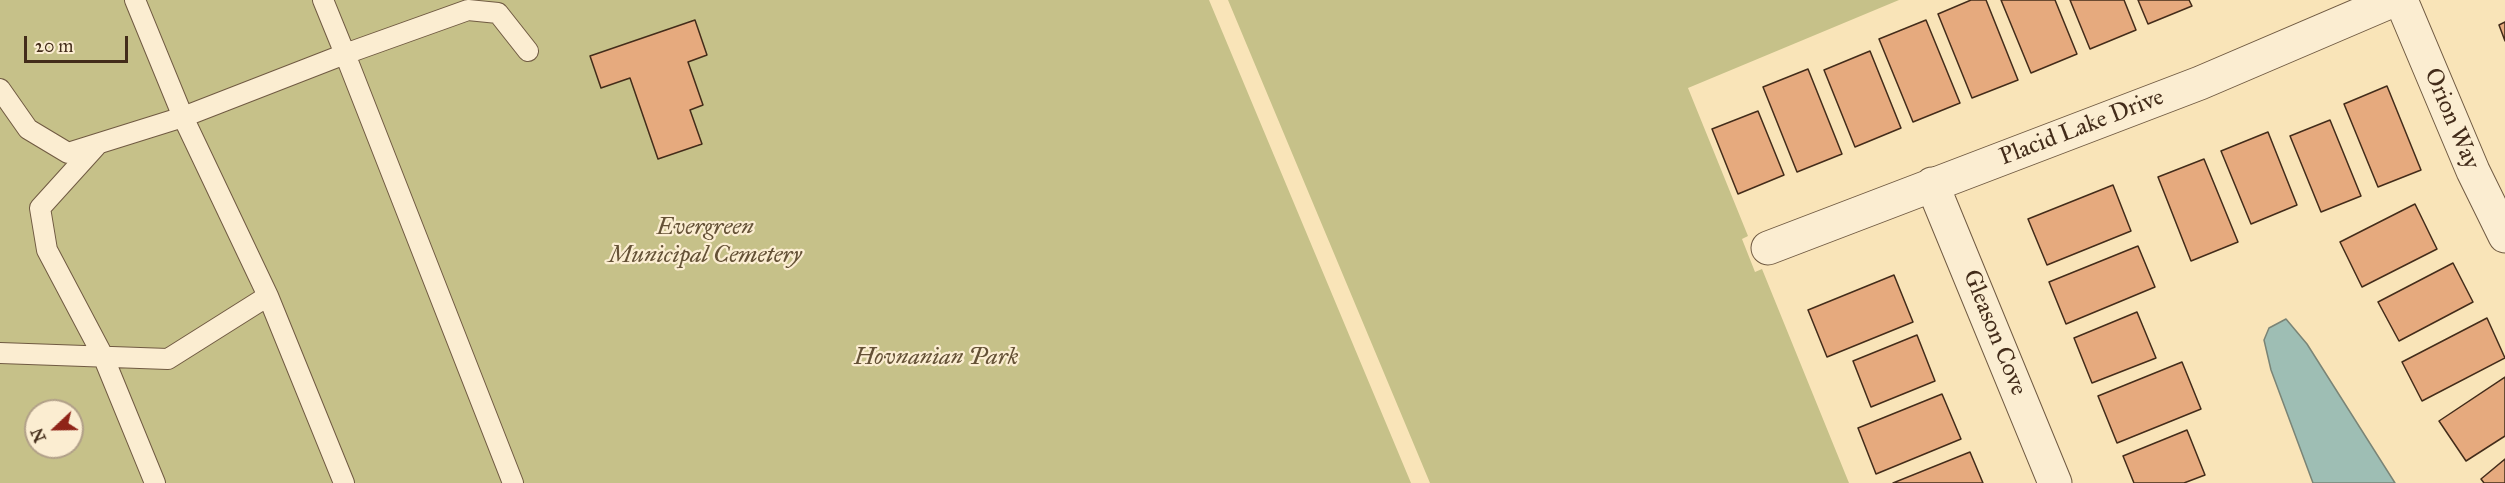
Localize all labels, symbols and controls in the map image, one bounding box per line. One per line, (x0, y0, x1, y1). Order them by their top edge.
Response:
scale bar (27, 24, 130, 62)
text: 20 m (35, 35, 73, 57)
street label: Orion Way (2417, 64, 2485, 174)
street label: Placid Lake Drive (1996, 83, 2168, 173)
park label: Evergreen Municipal Cemetery (608, 214, 802, 270)
street label: Gleason Cove (1956, 266, 2032, 400)
park label: Hovnanian Park (854, 344, 1018, 372)
north arrow (24, 399, 84, 459)
text: N (27, 425, 50, 445)

